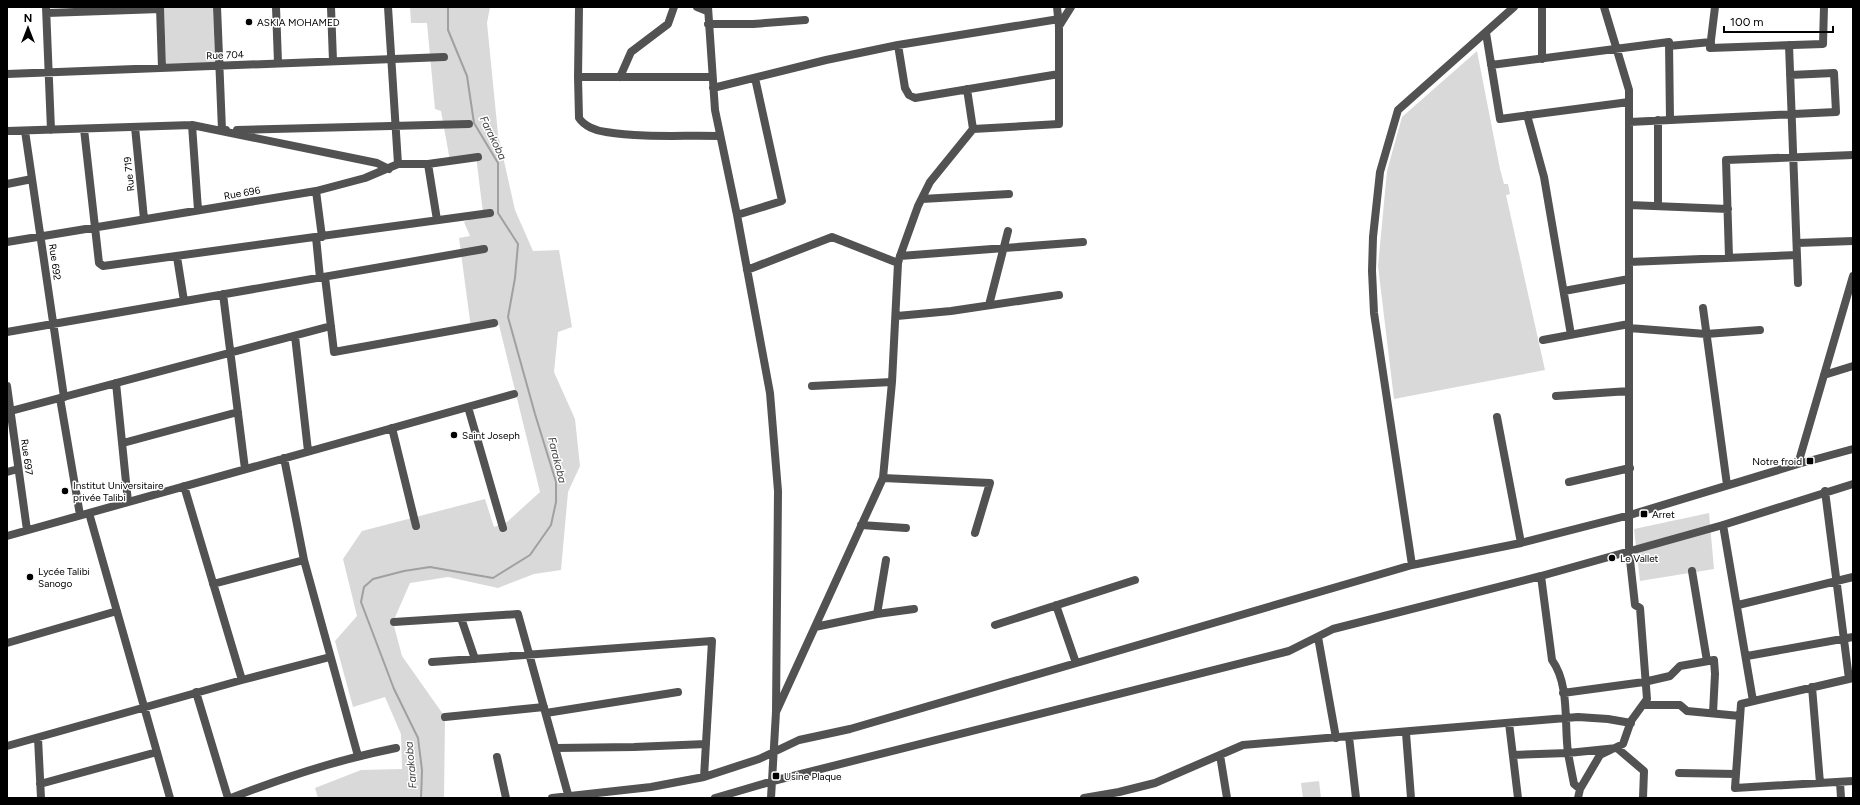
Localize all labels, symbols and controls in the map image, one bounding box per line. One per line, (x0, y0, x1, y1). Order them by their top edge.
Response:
north arrow (8, 8, 48, 48)
scale bar (1724, 8, 1833, 34)
text: N (24, 12, 32, 25)
text: 100 m (1730, 15, 1764, 29)
place label: ASKIA MOHAMED (257, 16, 340, 29)
marker: ASKIA MOHAMED (244, 17, 254, 27)
street label: Rue 704 (206, 48, 244, 62)
water label: Farakoba (477, 114, 509, 162)
street label: Rue 719 (121, 156, 137, 192)
street label: Rue 696 (223, 183, 262, 203)
street label: Rue 692 (46, 243, 64, 281)
place label: Saint Joseph (462, 429, 520, 442)
marker: Saint Joseph (449, 430, 459, 440)
water label: Farakoba (545, 436, 569, 485)
street label: Rue 697 (18, 438, 36, 477)
place label: Notre froid (1752, 455, 1802, 468)
marker: Notre froid (1805, 456, 1815, 466)
place label: Institut Universitaire privée Talibi (73, 479, 164, 504)
marker: Institut Universitaire privée Talibi (60, 486, 70, 496)
place label: Arret (1652, 508, 1675, 521)
marker: Arret (1639, 509, 1649, 519)
place label: Le Vallet (1620, 552, 1659, 565)
marker: Le Vallet (1607, 553, 1617, 563)
place label: Lycée Talibi Sanogo (38, 565, 90, 590)
marker: Lycée Talibi Sanogo (25, 572, 35, 582)
water label: Farakoba (402, 740, 420, 789)
place label: Usine Plaque (784, 770, 842, 783)
marker: Usine Plaque (771, 771, 781, 781)

